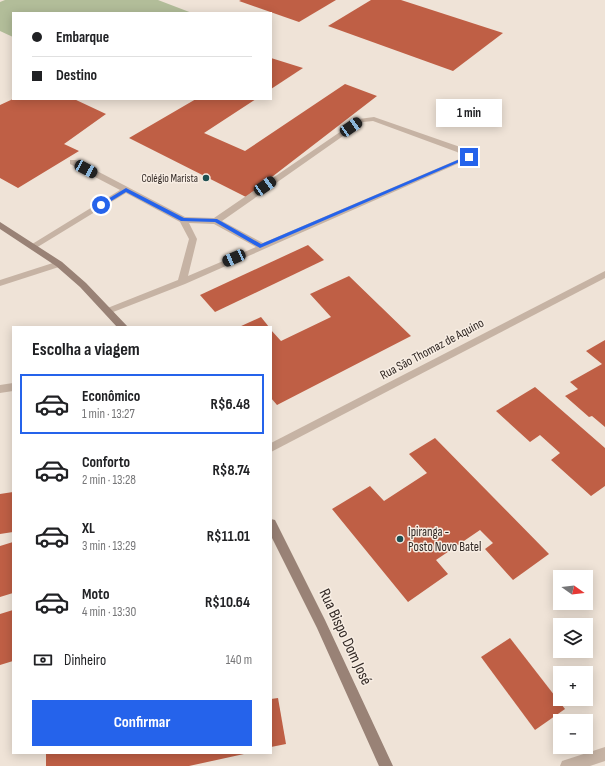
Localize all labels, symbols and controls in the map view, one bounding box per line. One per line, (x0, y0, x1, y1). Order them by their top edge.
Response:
text: Embarque (56, 28, 109, 47)
text: Destino (56, 66, 97, 85)
callout: 1 min (436, 99, 502, 127)
text: 1 min (457, 105, 481, 121)
car (338, 115, 364, 139)
route end (460, 148, 478, 166)
car (73, 158, 99, 180)
place label: Colégio Marista (142, 172, 198, 185)
marker: Colégio Marista (201, 173, 211, 183)
car (252, 174, 278, 198)
route start (92, 196, 110, 214)
car (221, 248, 247, 268)
street label: Rua São Thomaz de Aquino (377, 315, 487, 383)
text: Escolha a viagem (32, 339, 140, 360)
icon: car (34, 386, 70, 422)
text: Econômico (82, 387, 140, 406)
text: R$6.48 (211, 395, 250, 414)
text: 1 min · 13:27 (82, 406, 135, 422)
icon: car (34, 452, 70, 488)
text: Conforto (82, 453, 130, 472)
text: R$8.74 (212, 461, 250, 480)
text: 2 min · 13:28 (82, 472, 136, 488)
icon: car (34, 518, 70, 554)
text: XL (82, 519, 95, 538)
place label: Ipiranga - Posto Novo Batel (408, 524, 482, 555)
text: R$11.01 (207, 527, 250, 546)
marker: Ipiranga - Posto Novo Batel (395, 534, 405, 544)
text: 3 min · 13:29 (82, 538, 136, 554)
north arrow (553, 570, 593, 610)
map controls (553, 570, 593, 754)
icon: car (34, 584, 70, 620)
text: Moto (82, 585, 109, 604)
street label: Rua Bispo Dom José (314, 586, 376, 688)
text: R$10.64 (205, 593, 250, 612)
text: 4 min · 13:30 (82, 604, 136, 620)
button: layers (553, 618, 593, 658)
icon: cash (32, 649, 54, 671)
text: Dinheiro (64, 651, 106, 670)
text: 140 m (226, 652, 252, 668)
button: + (553, 666, 593, 706)
button: Confirmar (32, 700, 252, 746)
button: − (553, 714, 593, 754)

